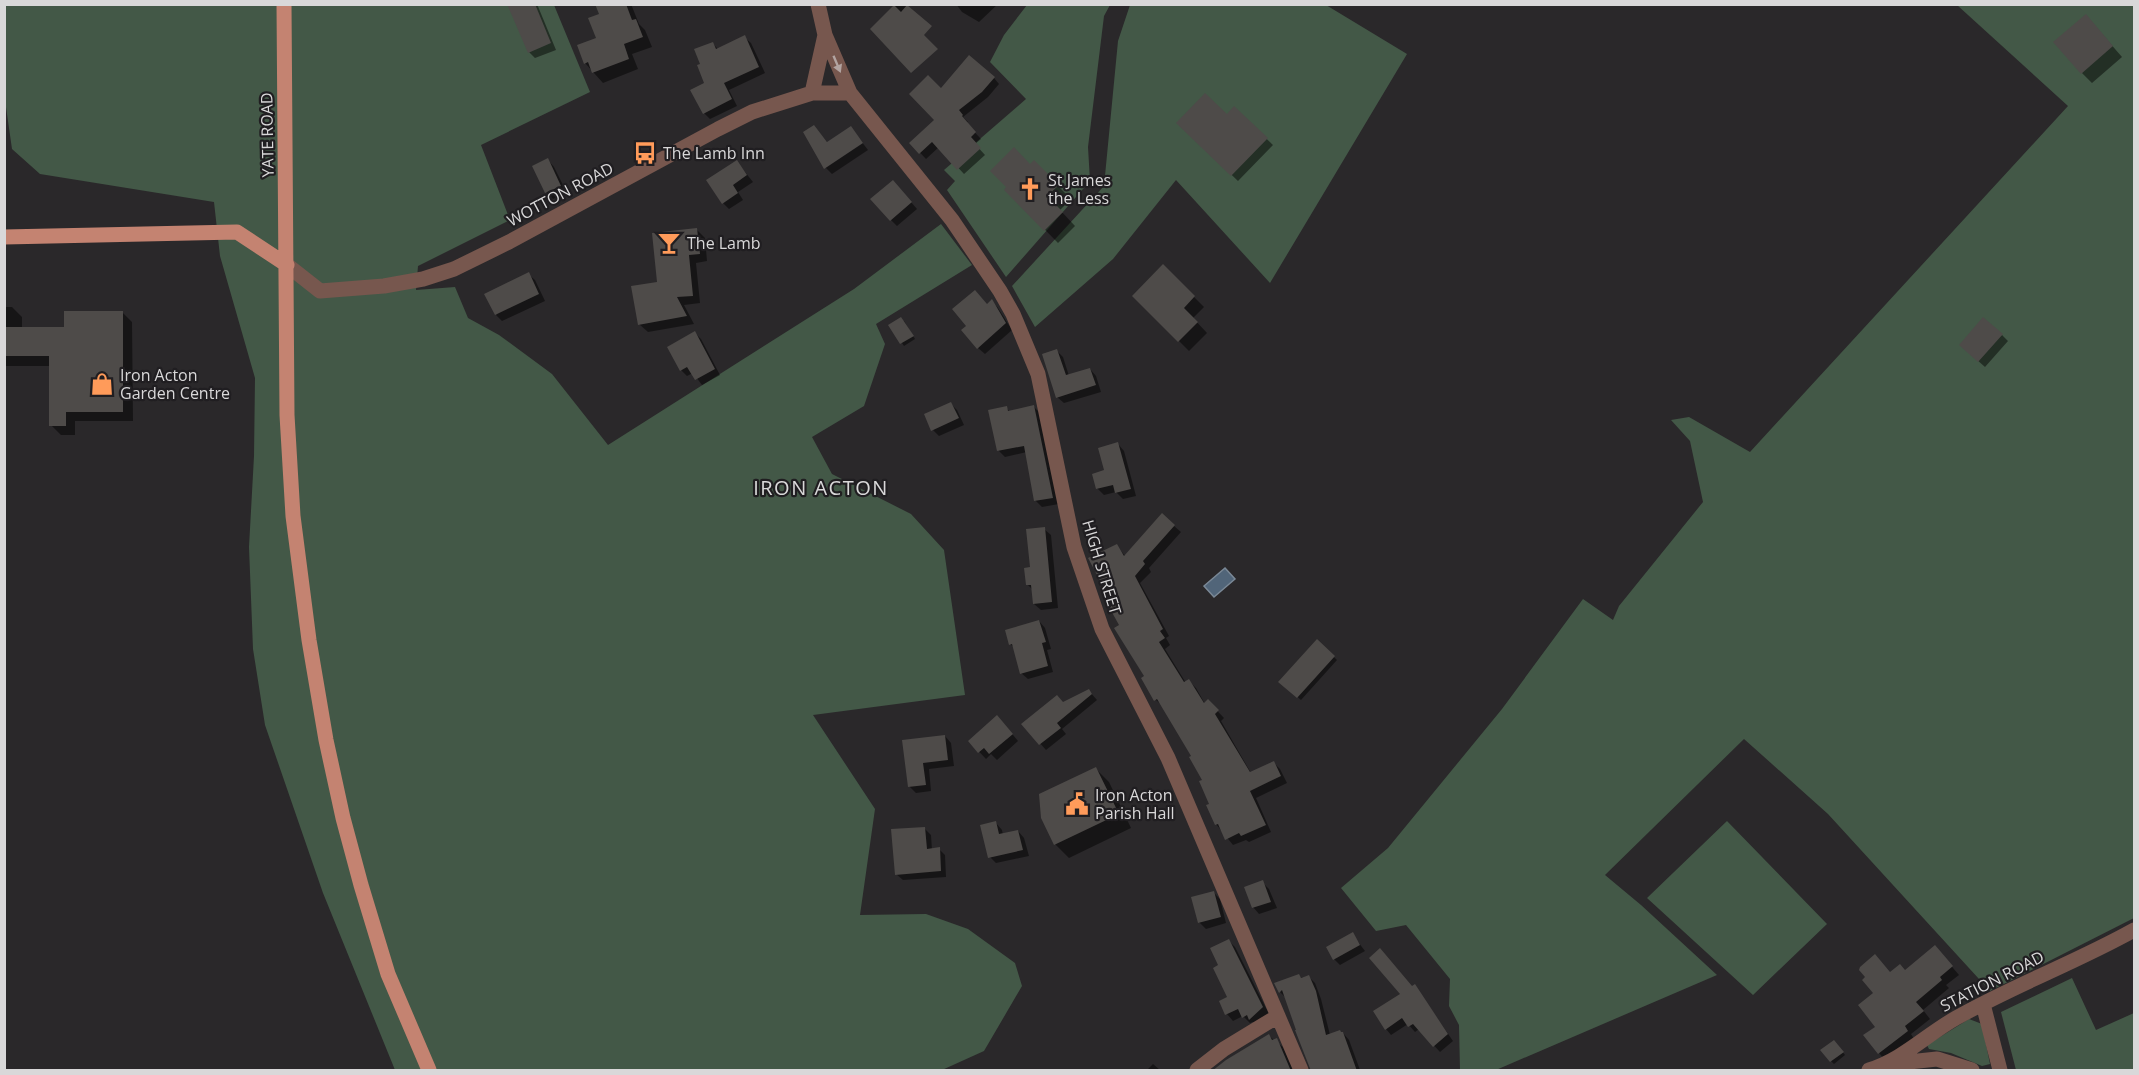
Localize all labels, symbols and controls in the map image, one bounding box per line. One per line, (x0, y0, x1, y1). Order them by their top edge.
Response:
one-way arrow (832, 55, 842, 73)
street label: YATE ROAD (255, 92, 279, 178)
bus stop icon: The Lamb Inn (632, 140, 658, 166)
place label: The Lamb Inn (663, 142, 765, 164)
street label: WOTTON ROAD (503, 157, 617, 231)
place label: St James the Less (1048, 169, 1111, 209)
church icon: St James the Less (1017, 176, 1043, 202)
bar icon: The Lamb (656, 230, 682, 256)
place label: The Lamb (687, 232, 761, 254)
place label: Iron Acton Garden Centre (120, 364, 230, 404)
shop icon: Iron Acton Garden Centre (89, 371, 115, 397)
district label: IRON ACTON (753, 474, 889, 501)
street label: HIGH STREET (1077, 517, 1127, 617)
place label: Iron Acton Parish Hall (1095, 784, 1174, 824)
public building icon: Iron Acton Parish Hall (1064, 791, 1090, 817)
street label: STATION ROAD (1936, 945, 2048, 1017)

